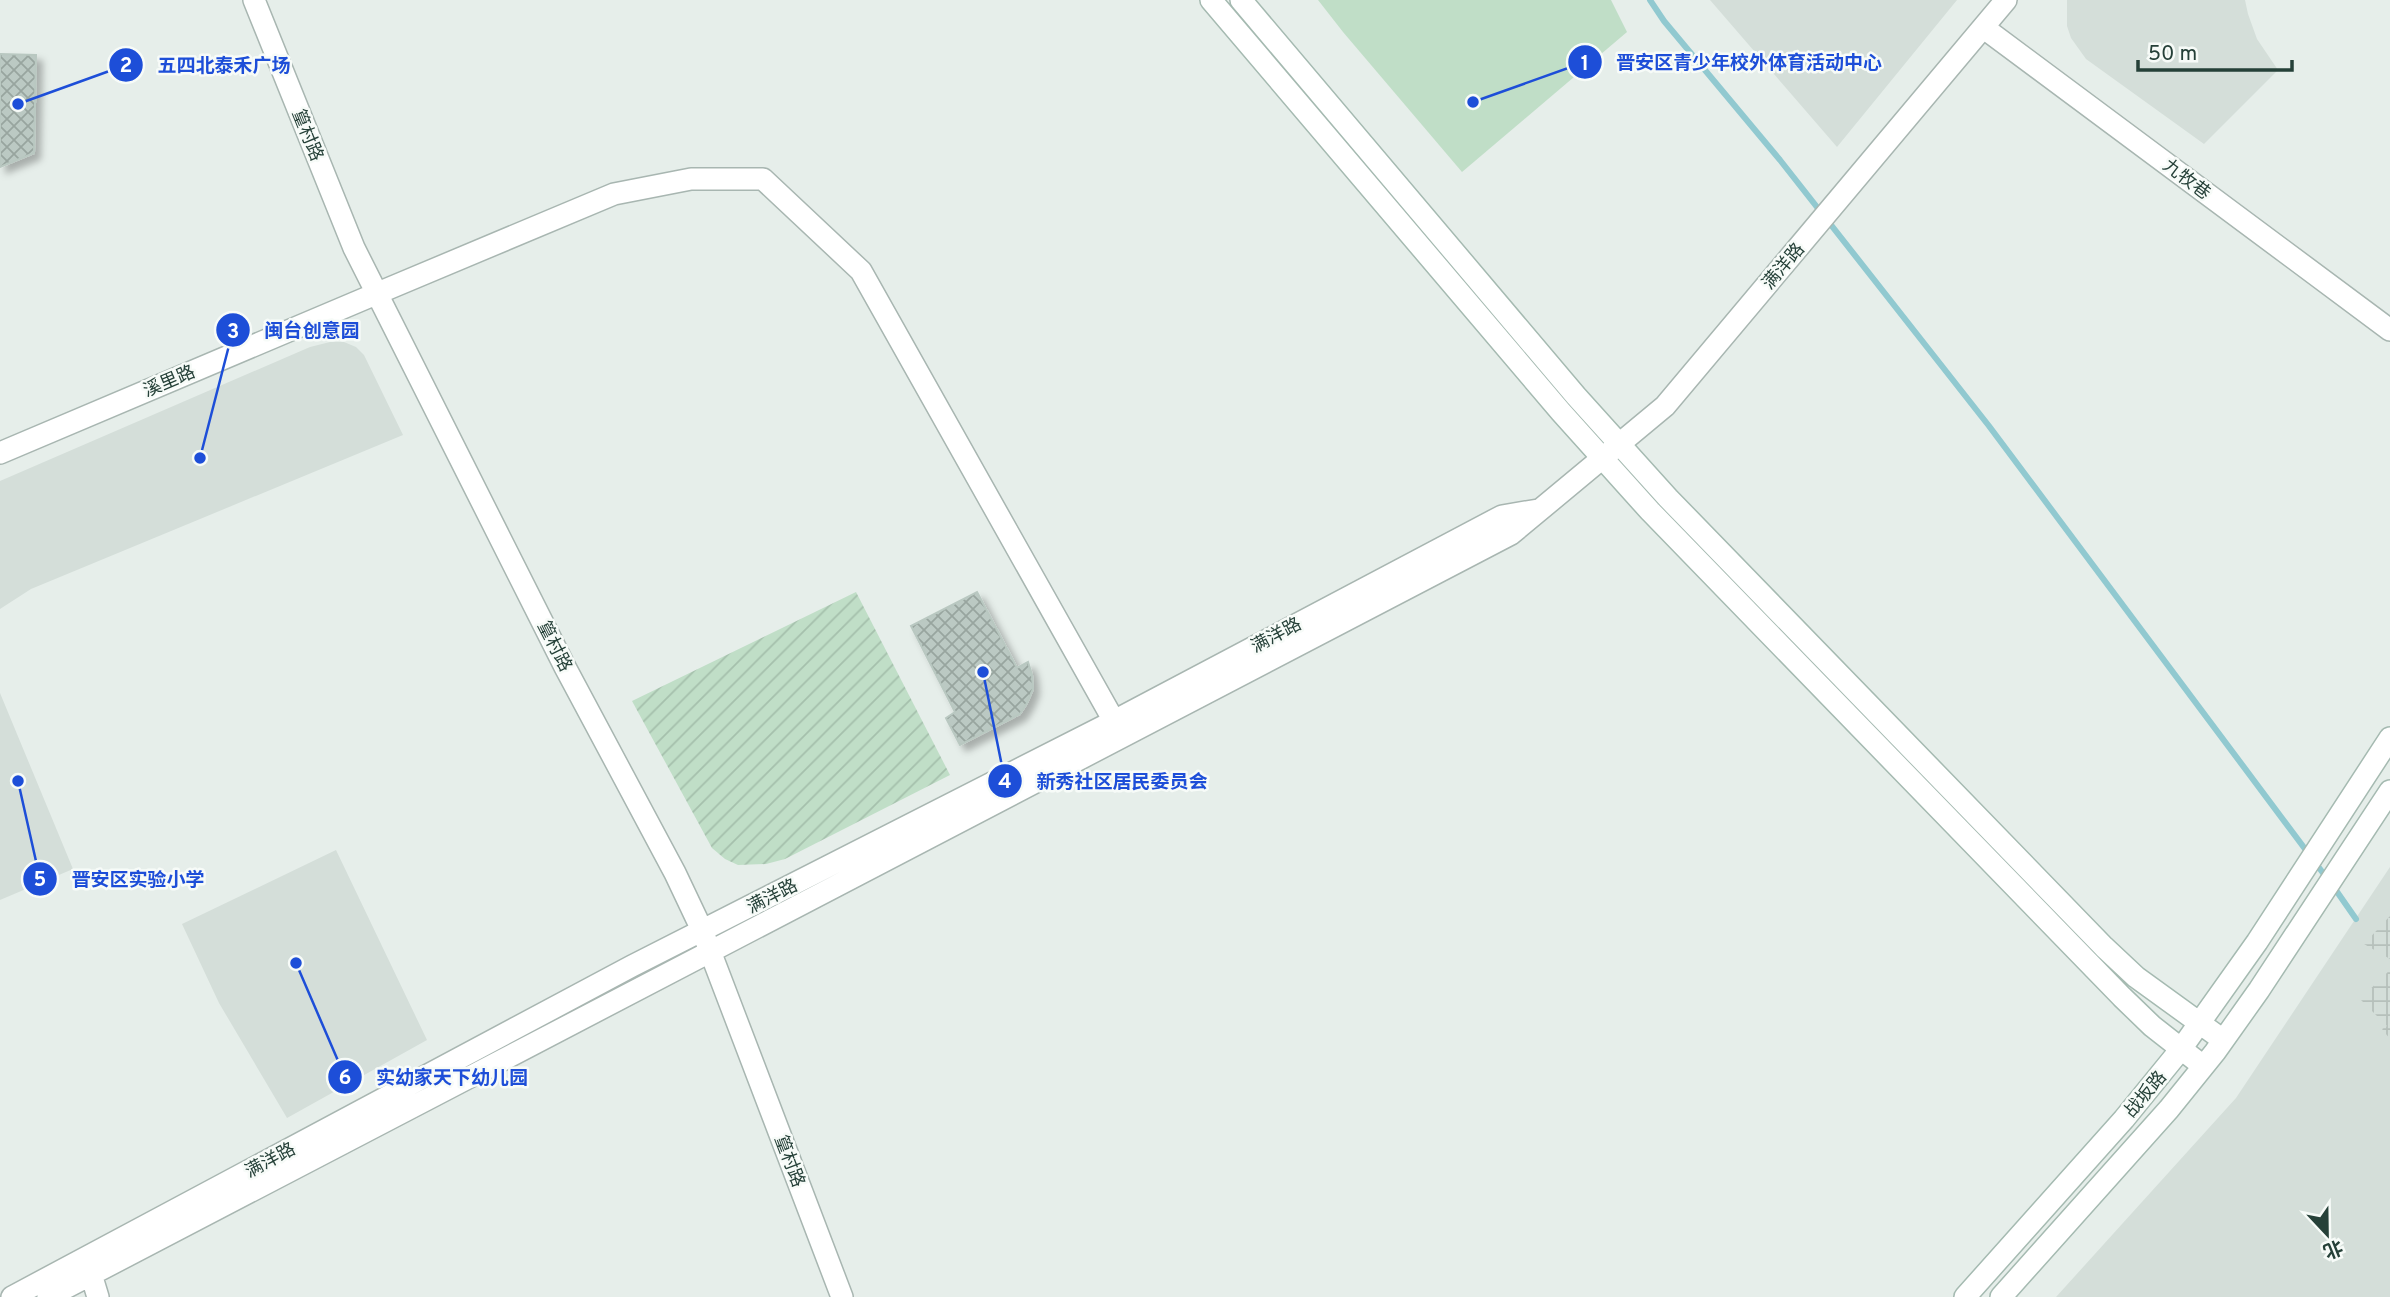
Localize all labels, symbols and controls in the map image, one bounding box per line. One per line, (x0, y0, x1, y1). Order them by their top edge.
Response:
scale bar (2138, 28, 2292, 72)
text: 50 m (2148, 41, 2197, 68)
callout: 晋安区青少年校外体育活动中心 (1567, 42, 1896, 82)
callout: 五四北泰禾广场 (108, 45, 304, 85)
text: 1 (1581, 51, 1589, 78)
text: 晋安区青少年校外体育活动中心 (1616, 52, 1882, 76)
text: 2 (120, 53, 132, 80)
text: 五四北泰禾广场 (157, 55, 291, 79)
street label: 篁村路 (286, 106, 327, 165)
street label: 九牧巷 (2158, 155, 2215, 206)
street label: 满洋路 (1758, 239, 1810, 295)
callout: 闽台创意园 (215, 310, 373, 350)
text: 3 (227, 319, 239, 346)
text: 闽台创意园 (264, 320, 360, 344)
street label: 溪里路 (140, 361, 199, 404)
street label: 满洋路 (1247, 613, 1306, 659)
street label: 篁村路 (531, 617, 576, 676)
callout: 新秀社区居民委员会 (987, 761, 1221, 801)
text: 4 (998, 769, 1012, 796)
text: 新秀社区居民委员会 (1036, 771, 1208, 795)
callout: 晋安区实验小学 (22, 859, 218, 899)
text: 5 (34, 867, 46, 894)
text: 晋安区实验小学 (71, 869, 205, 893)
street label: 满洋路 (743, 875, 802, 920)
callout: 实幼家天下幼儿园 (327, 1057, 542, 1097)
text: 6 (339, 1065, 351, 1092)
text: 实幼家天下幼儿园 (376, 1067, 528, 1091)
street label: 战坂路 (2120, 1067, 2172, 1123)
street label: 篁村路 (768, 1132, 809, 1191)
street label: 满洋路 (241, 1138, 300, 1184)
north arrow (2292, 1199, 2362, 1269)
text: 北 (2319, 1233, 2346, 1263)

